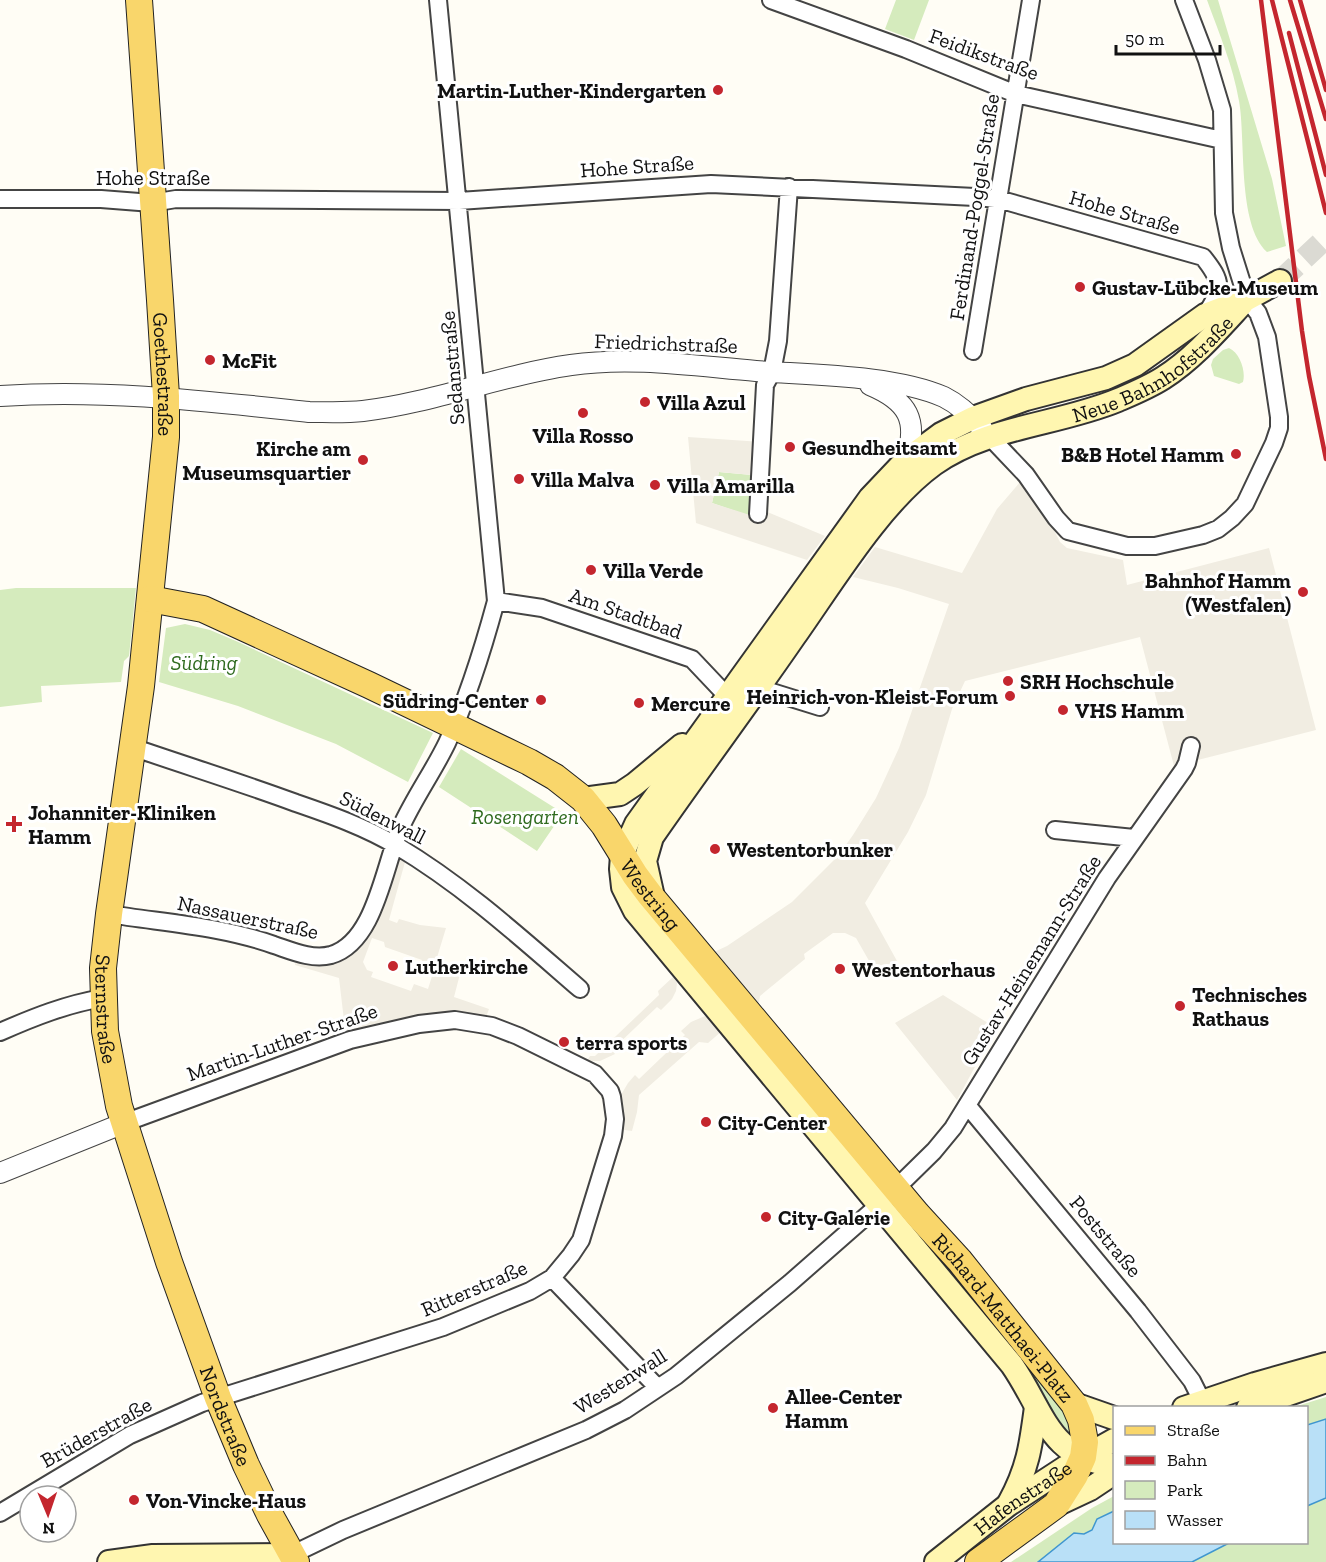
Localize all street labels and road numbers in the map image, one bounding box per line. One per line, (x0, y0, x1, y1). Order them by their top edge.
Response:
street label: Feidikstraße (926, 23, 1042, 85)
street label: Ferdinand-Poggel-Straße (944, 92, 1004, 322)
street label: Hohe Straße (579, 150, 695, 182)
street label: Hohe Straße (96, 165, 210, 190)
street label: Hohe Straße (1067, 184, 1183, 240)
street label: Sedanstraße (435, 310, 469, 426)
street label: Neue Bahnhofstraße (1069, 310, 1238, 427)
street label: Goethestraße (148, 311, 179, 436)
street label: Friedrichstraße (594, 328, 738, 358)
street label: Am Stadtbad (566, 582, 686, 644)
street label: Südenwall (336, 785, 431, 850)
street label: Gustav-Heinemann-Straße (956, 850, 1106, 1070)
street label: Westring (615, 854, 687, 936)
street label: Nassauerstraße (175, 890, 321, 944)
street label: Sternstraße (90, 953, 123, 1066)
street label: Martin-Luther-Straße (184, 998, 381, 1086)
street label: Poststraße (1065, 1190, 1147, 1282)
street label: Richard-Matthaei-Platz (928, 1227, 1080, 1407)
street label: Ritterstraße (417, 1254, 531, 1322)
street label: Westenwall (569, 1343, 671, 1419)
street label: Nordstraße (195, 1362, 258, 1470)
street label: Brüderstraße (36, 1391, 156, 1473)
street label: Hafenstraße (968, 1454, 1076, 1540)

